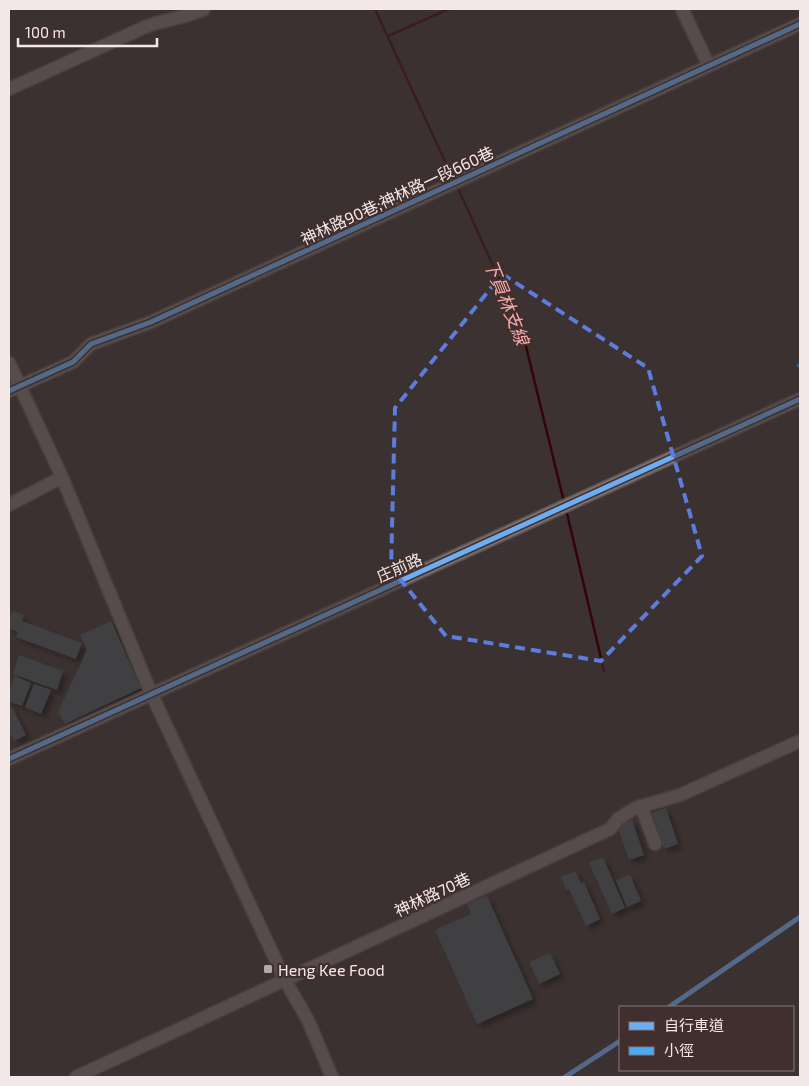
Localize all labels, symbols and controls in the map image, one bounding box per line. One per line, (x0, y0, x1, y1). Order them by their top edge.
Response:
scale bar (18, 15, 156, 47)
text: 100 m (25, 23, 66, 41)
street label: 神林路90巷;神林路一段660巷 (298, 142, 496, 248)
water label: 下員林支線 (480, 256, 535, 350)
street label: 庄前路 (373, 549, 425, 585)
street label: 神林路70巷 (391, 868, 473, 920)
place label: Heng Kee Food (278, 960, 385, 979)
marker: Heng Kee Food (262, 963, 274, 975)
legend (619, 1006, 794, 1071)
text: 自行車道 (664, 1016, 724, 1034)
text: 小徑 (664, 1041, 694, 1059)

